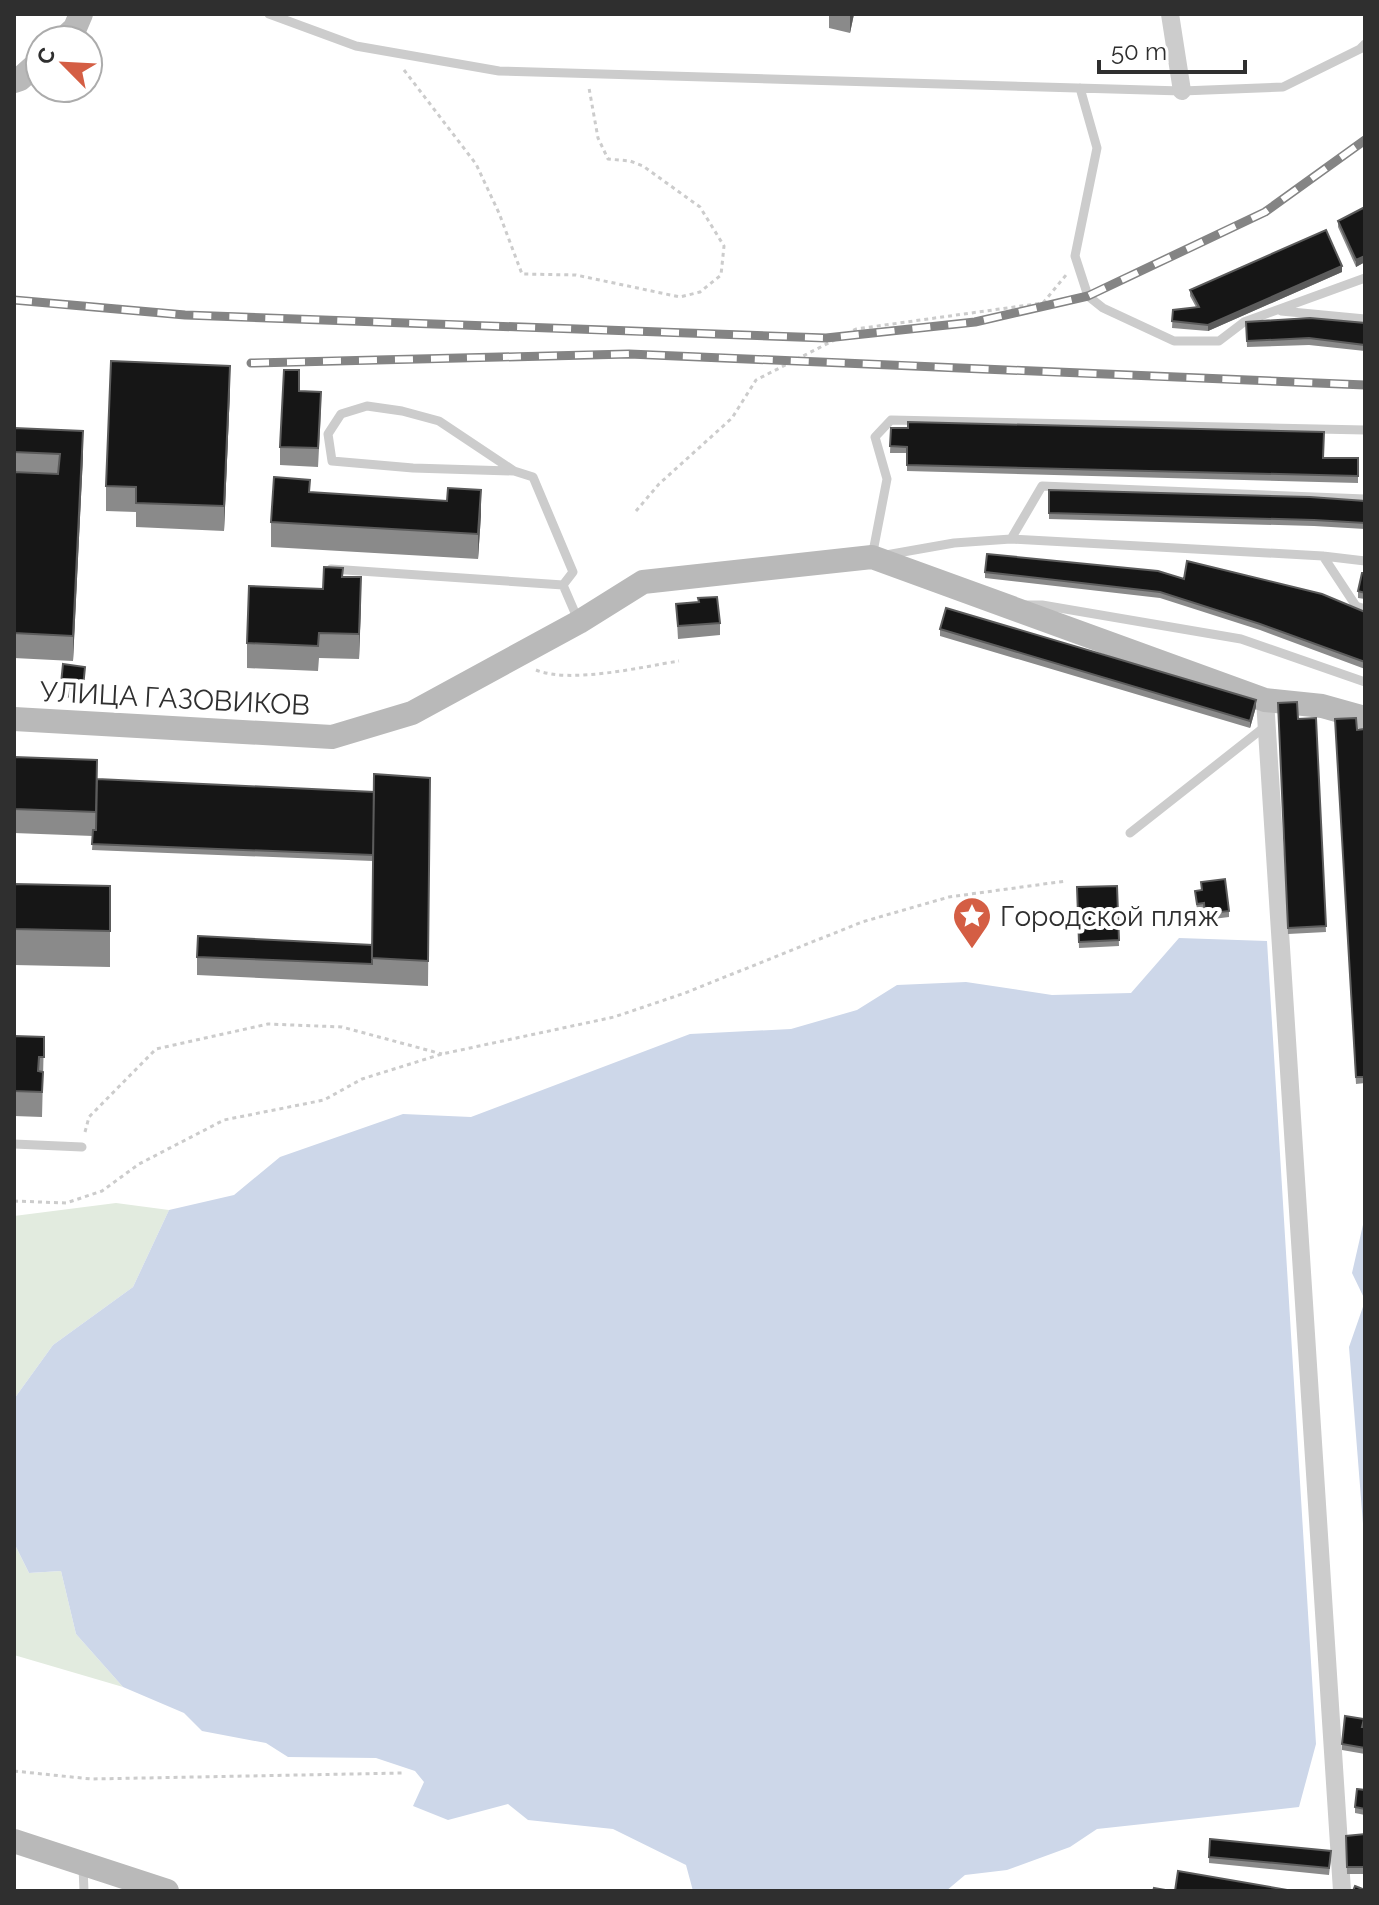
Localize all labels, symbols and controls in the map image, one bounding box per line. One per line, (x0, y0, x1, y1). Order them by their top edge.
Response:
north arrow (24, 24, 104, 104)
scale bar (1099, 24, 1245, 74)
text: 50 m (1111, 37, 1167, 66)
text: С (31, 44, 61, 68)
street label: УЛИЦА ГАЗОВИКОВ (39, 675, 311, 722)
place icon: Городской пляж (951, 895, 993, 950)
place label: Городской пляж (1000, 900, 1219, 933)

